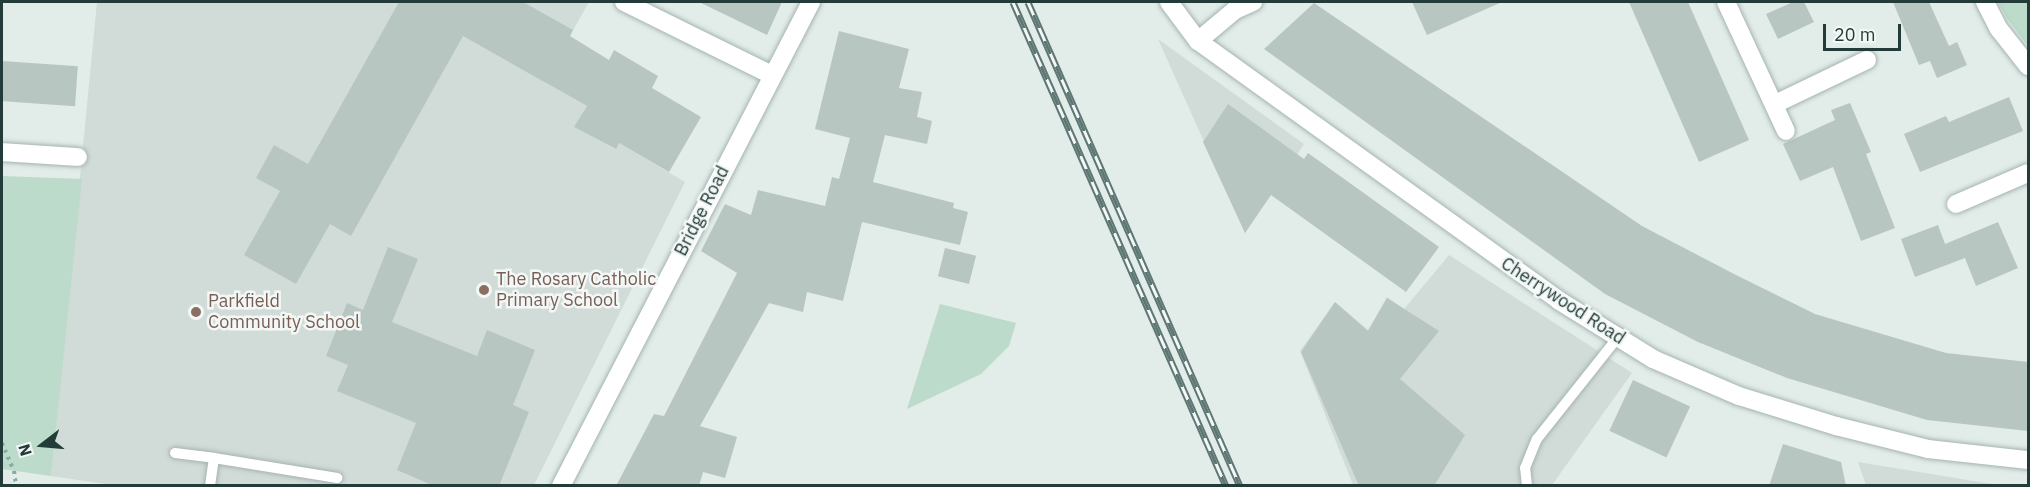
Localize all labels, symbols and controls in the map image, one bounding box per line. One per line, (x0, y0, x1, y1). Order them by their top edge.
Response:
scale bar (1826, 12, 1904, 50)
text: 20 m (1834, 23, 1876, 46)
street label: Bridge Road (670, 162, 734, 260)
street label: Cherrywood Road (1497, 253, 1629, 349)
place label: The Rosary Catholic Primary School (496, 269, 656, 312)
marker: The Rosary Catholic Primary School (477, 283, 491, 297)
place label: Parkfield Community School (208, 291, 360, 334)
marker: Parkfield Community School (189, 305, 203, 319)
north arrow (12, 415, 72, 475)
text: N (13, 442, 36, 458)

